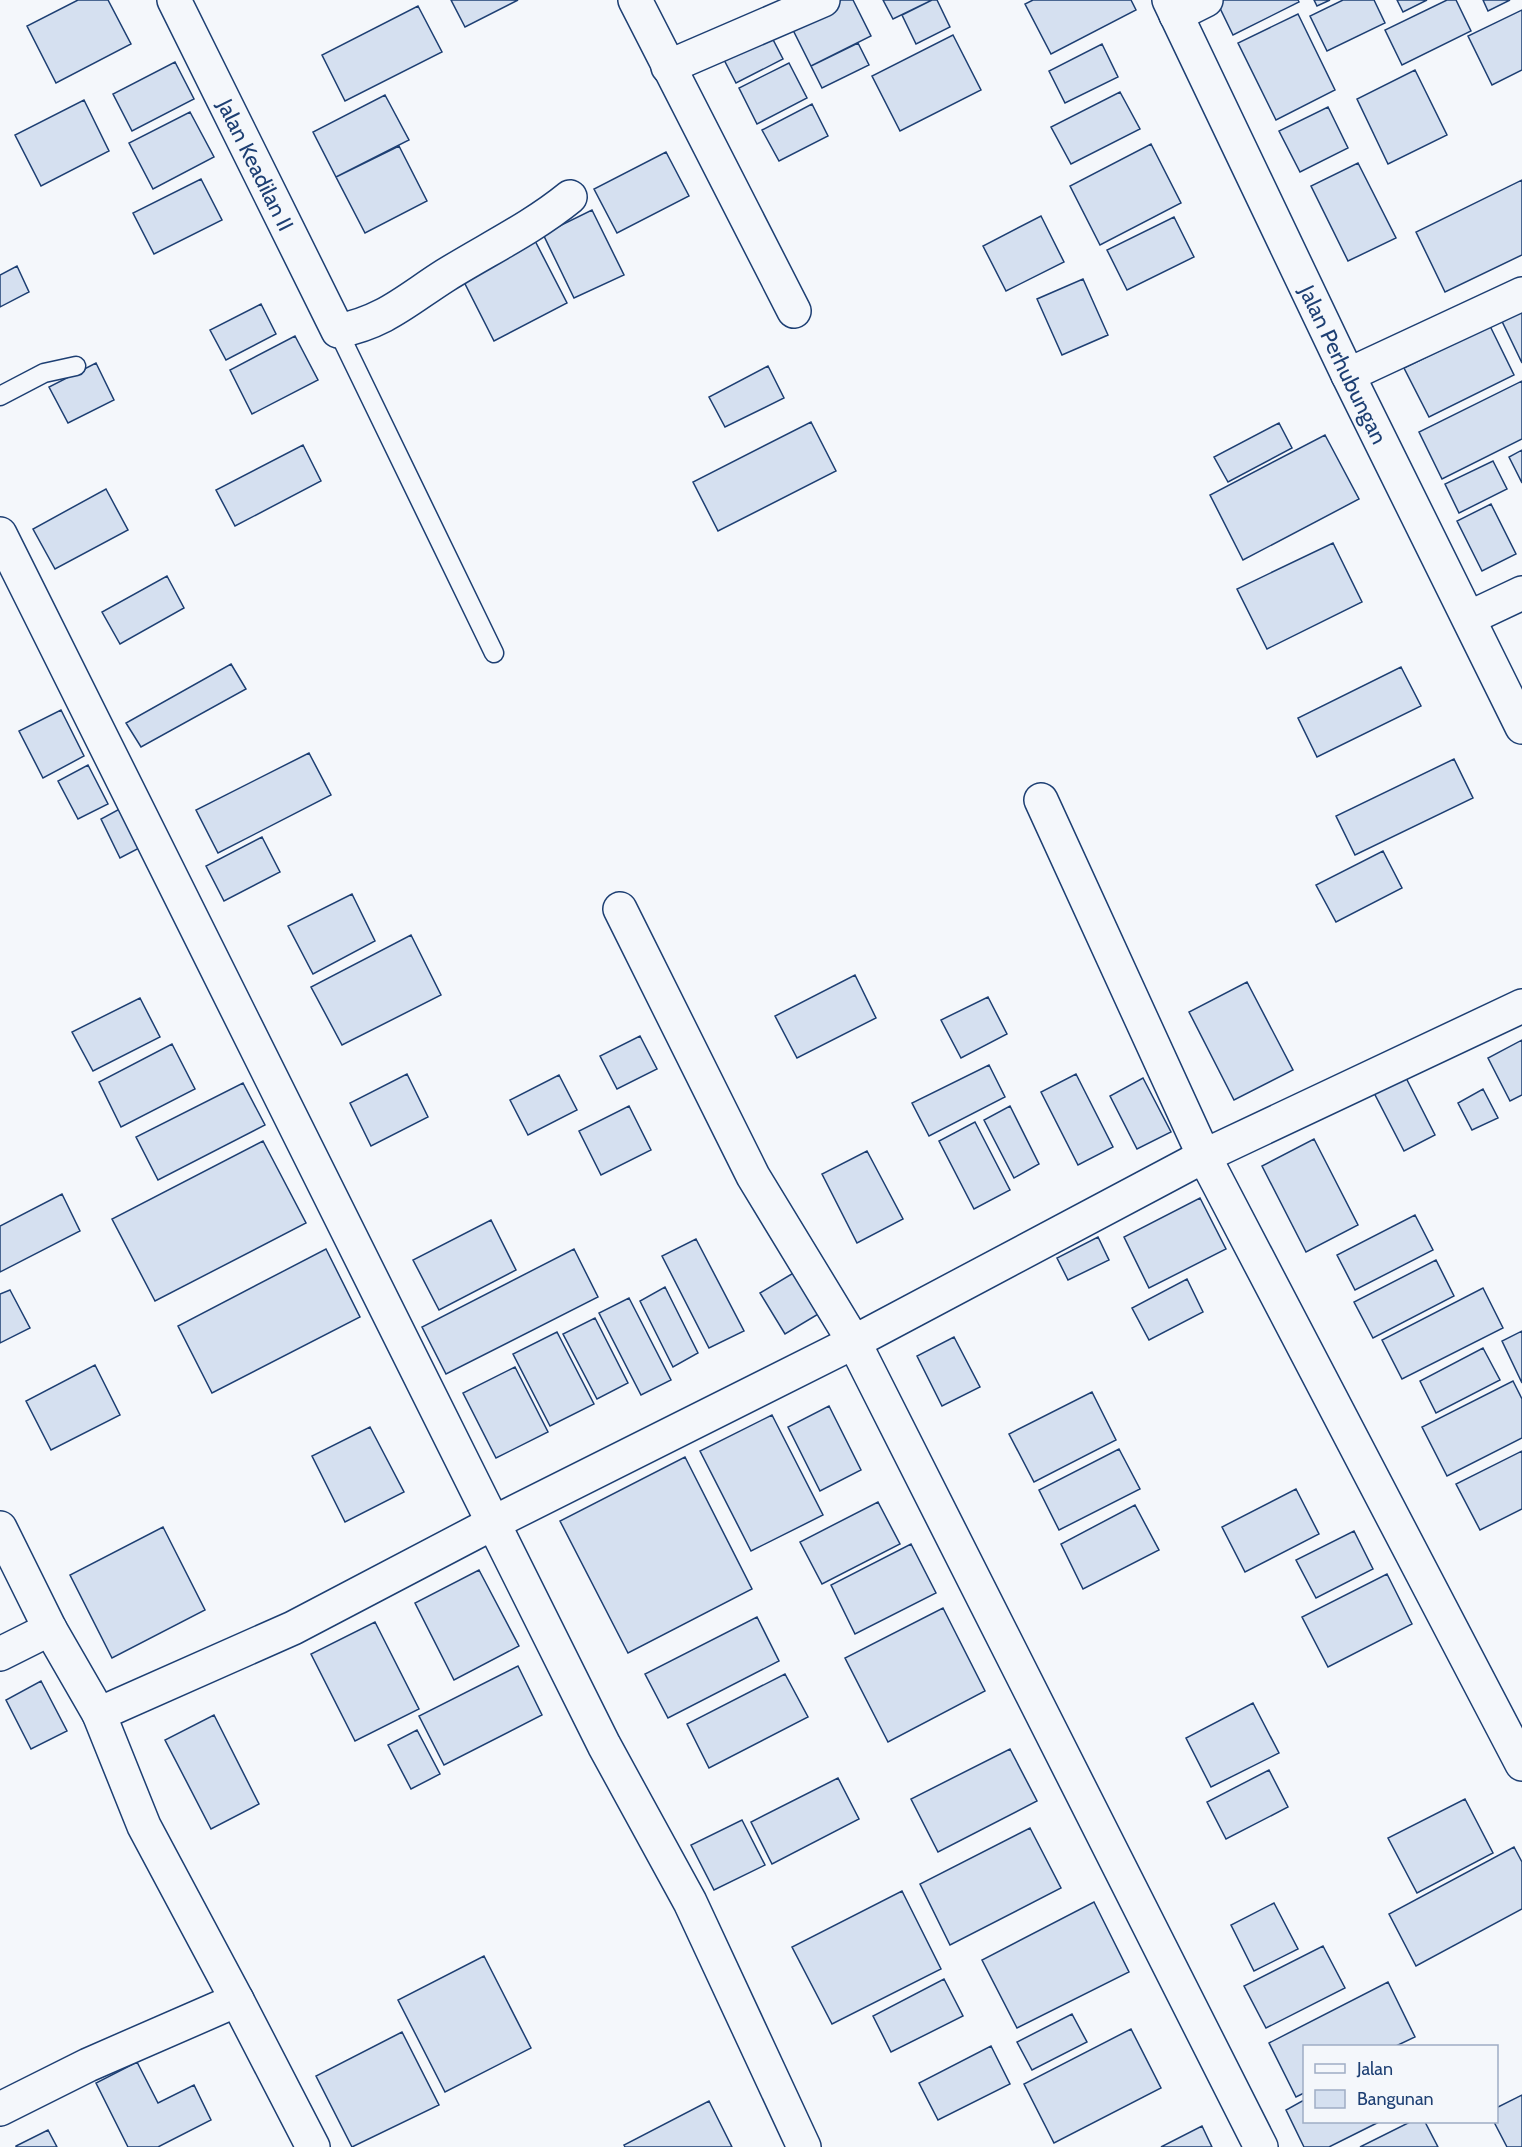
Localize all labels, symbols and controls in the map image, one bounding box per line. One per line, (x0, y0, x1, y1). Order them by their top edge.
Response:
street label: Jalan Keadilan II (211, 94, 299, 235)
street label: Jalan Perhubungan (1293, 280, 1393, 448)
legend (1303, 2045, 1498, 2123)
text: Jalan (1356, 2058, 1393, 2080)
text: Bangunan (1357, 2088, 1434, 2110)

